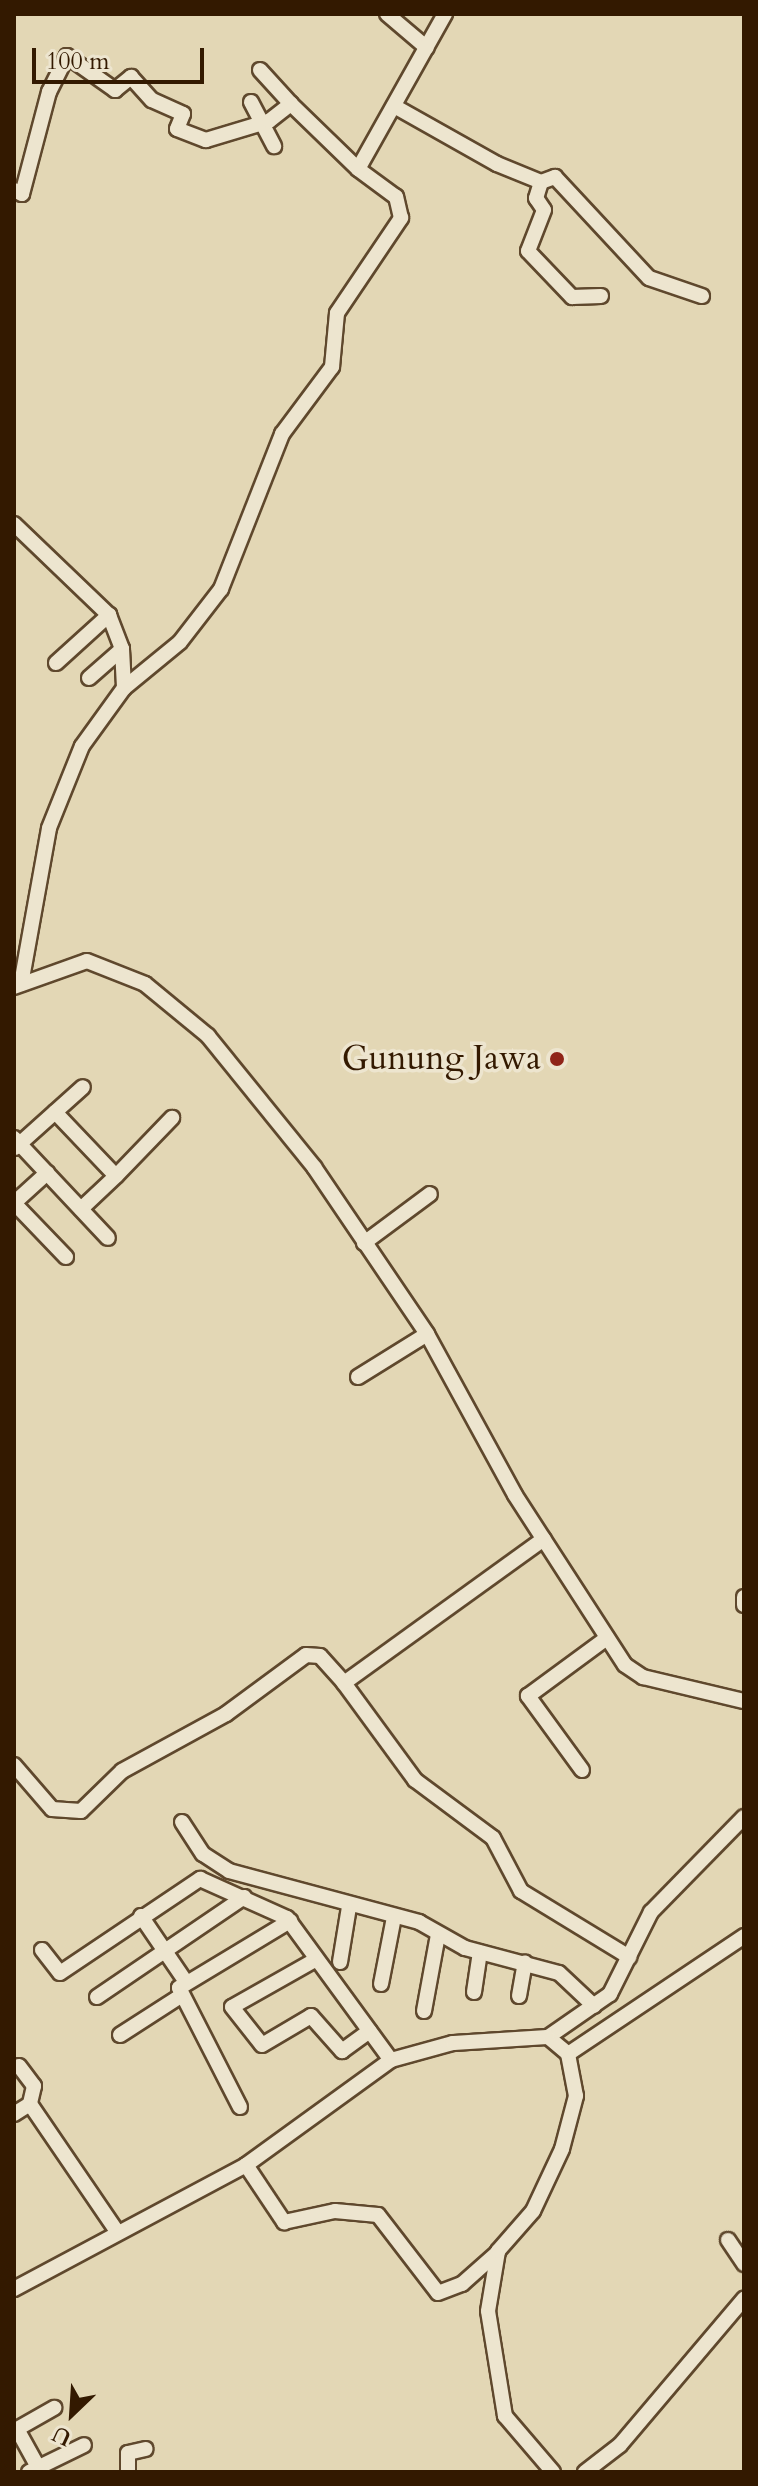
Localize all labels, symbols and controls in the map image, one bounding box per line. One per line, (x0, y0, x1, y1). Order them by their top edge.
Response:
scale bar (36, 32, 208, 82)
text: 100 m (46, 45, 110, 78)
place label: Gunung Jawa (342, 1039, 541, 1079)
marker: Gunung Jawa (548, 1050, 566, 1068)
north arrow (32, 2374, 112, 2454)
text: U (47, 2418, 76, 2453)

